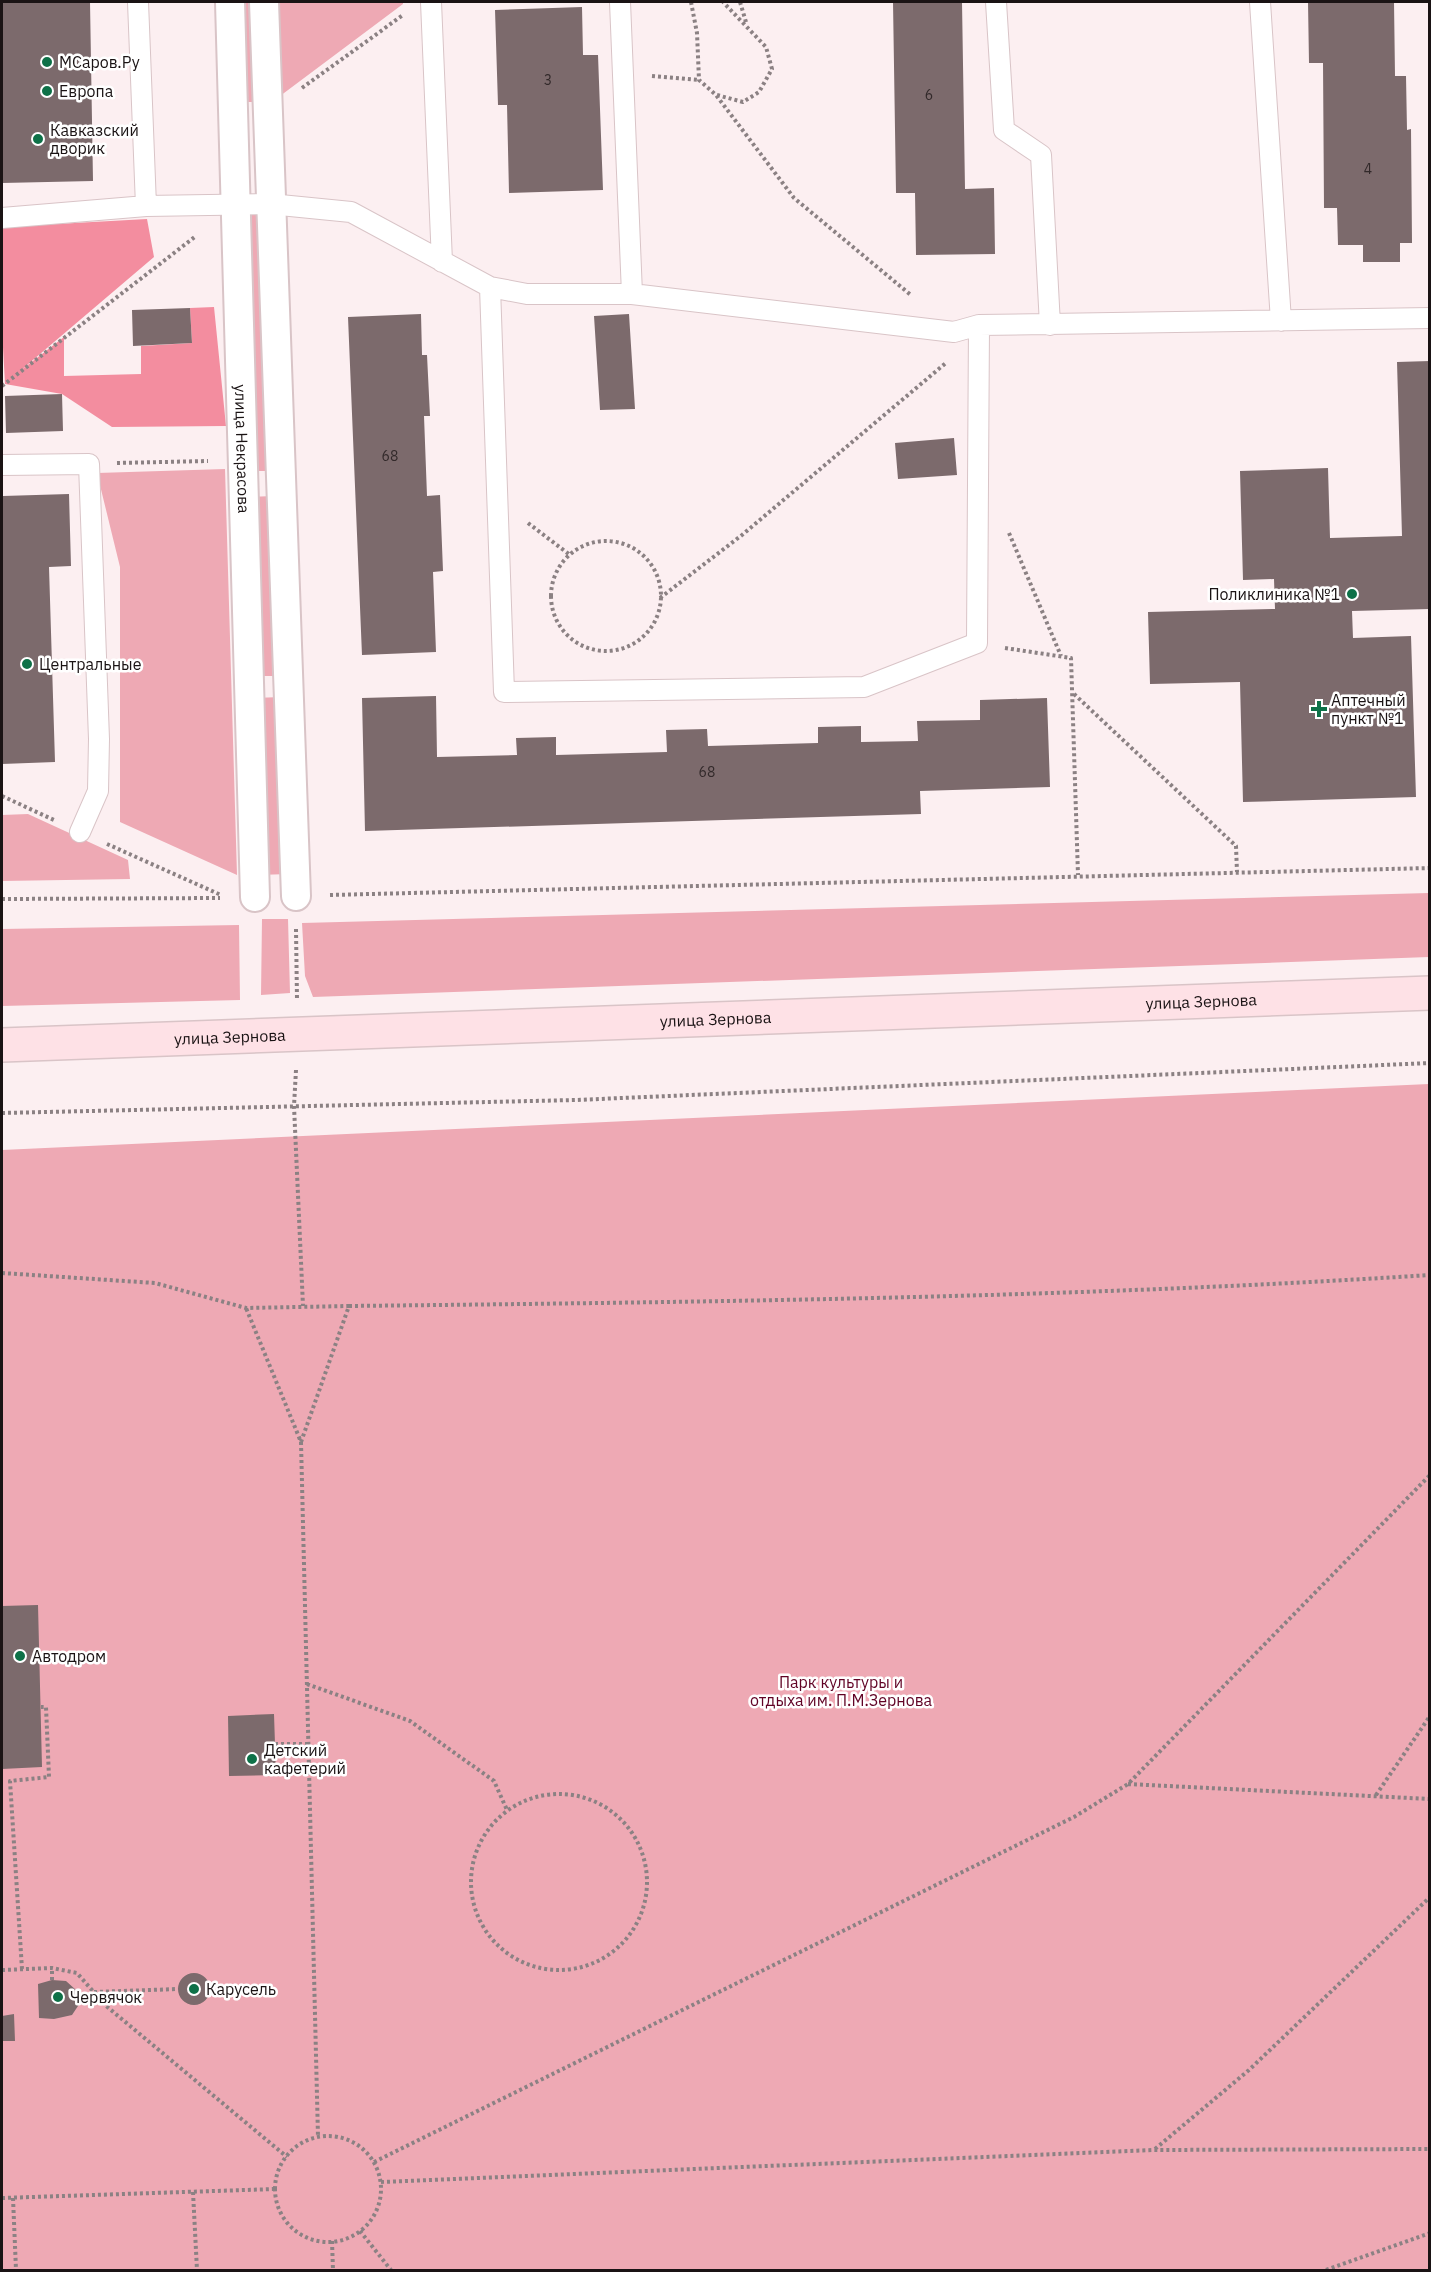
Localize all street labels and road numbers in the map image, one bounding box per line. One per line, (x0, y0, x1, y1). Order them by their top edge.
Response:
street label: улица Некрасова (231, 384, 254, 514)
street label: улица Зернова (1145, 989, 1258, 1013)
street label: улица Зернова (659, 1007, 772, 1031)
street label: улица Зернова (174, 1025, 286, 1049)

